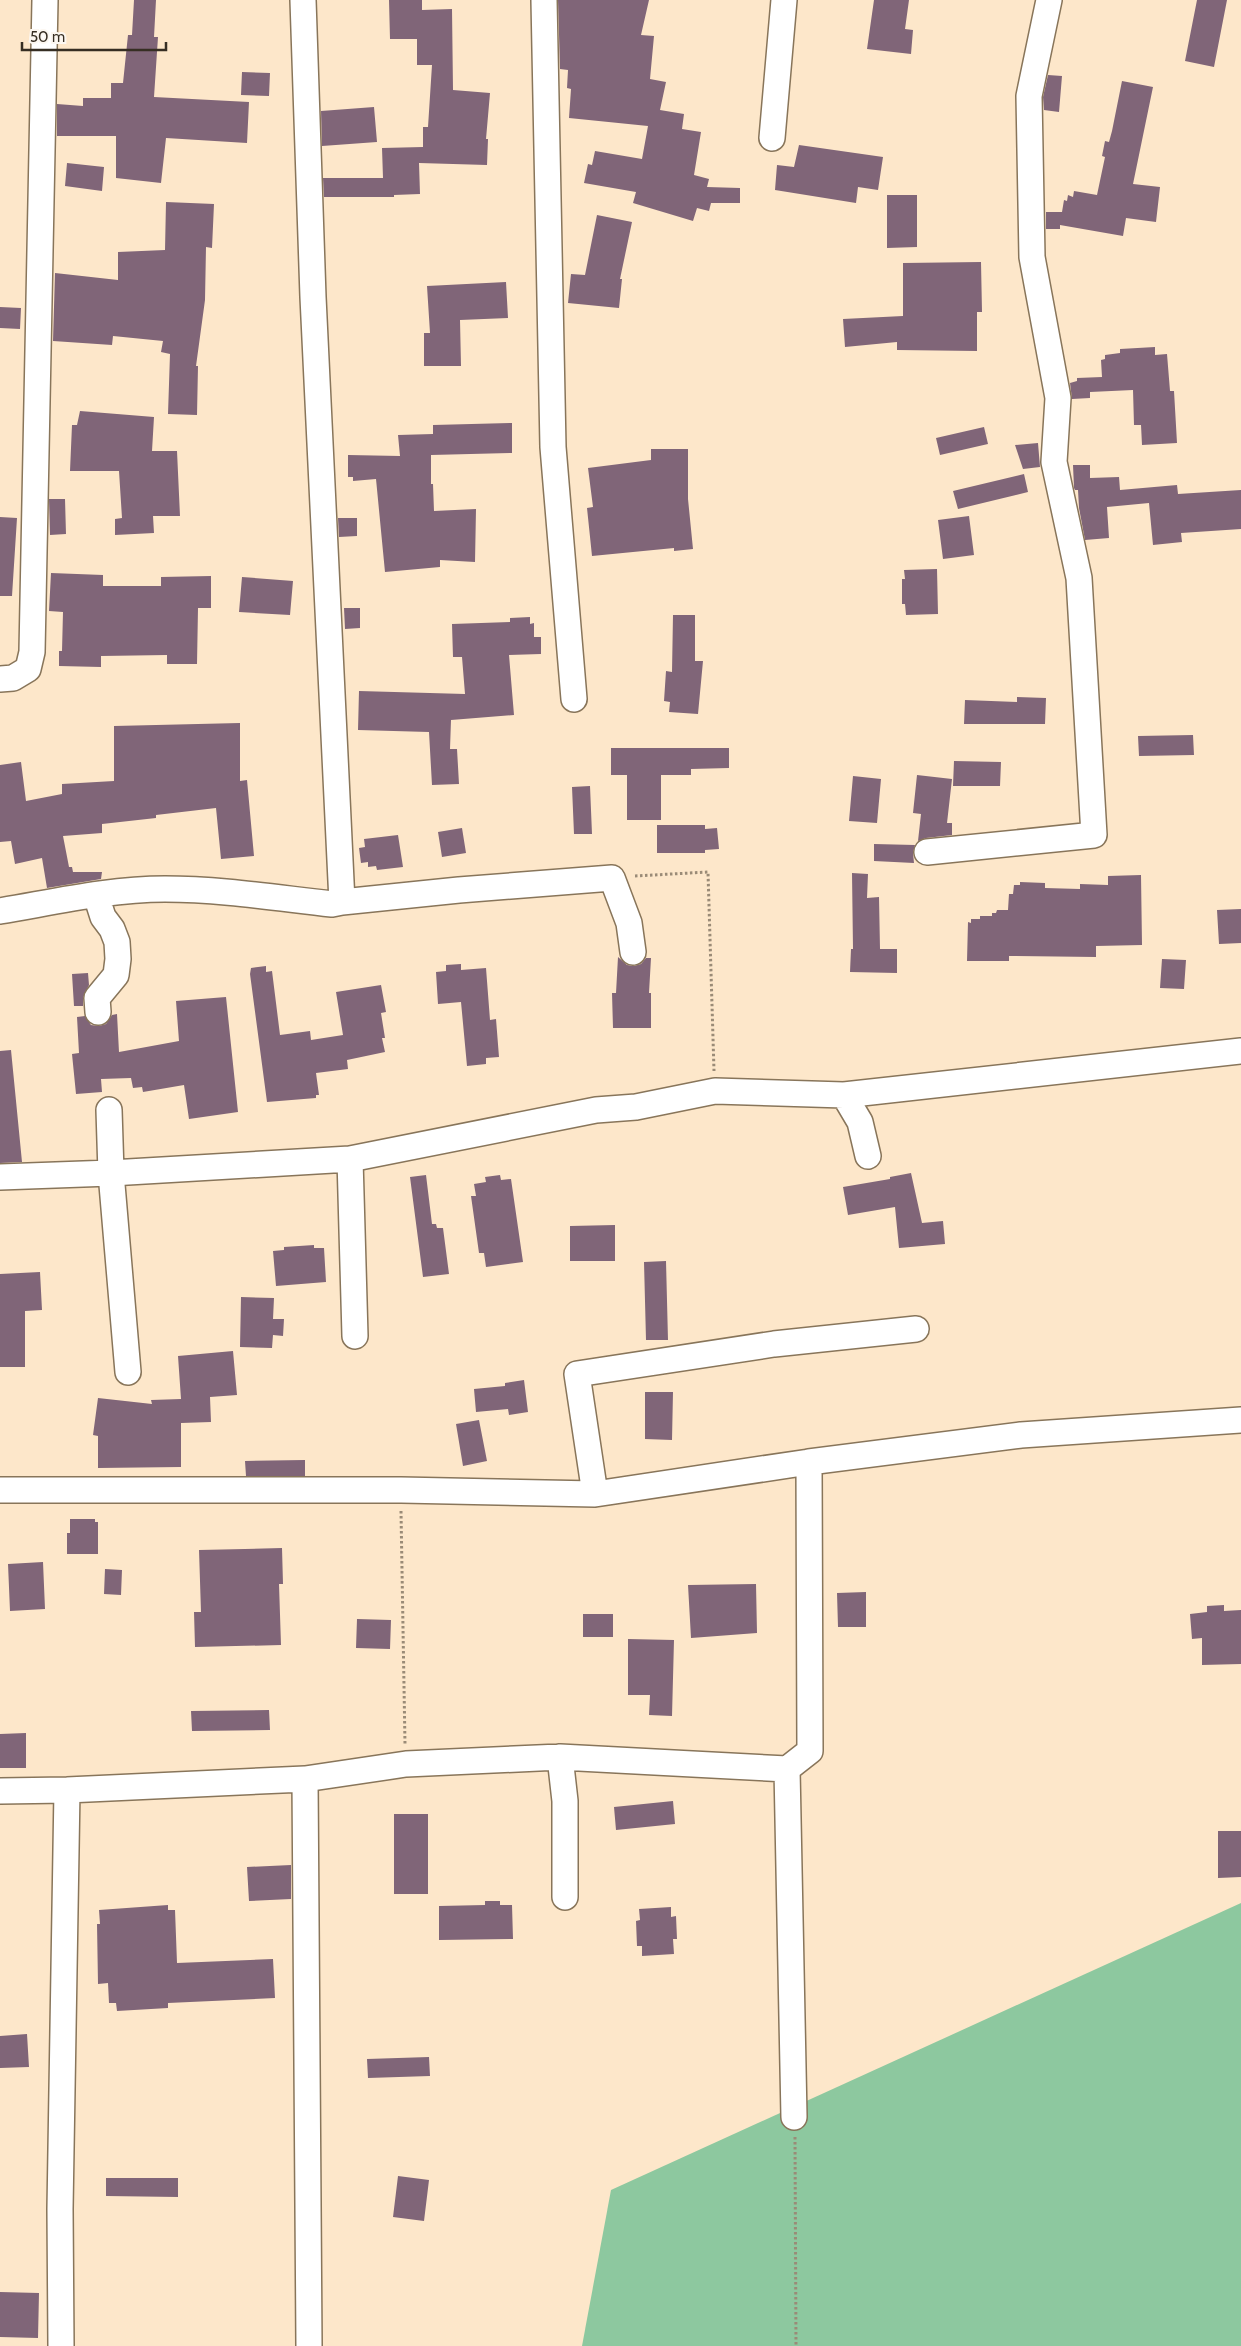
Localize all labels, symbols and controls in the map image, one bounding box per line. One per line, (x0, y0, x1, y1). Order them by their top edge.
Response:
scale bar (22, 20, 166, 52)
text: 50 m (30, 28, 65, 46)

